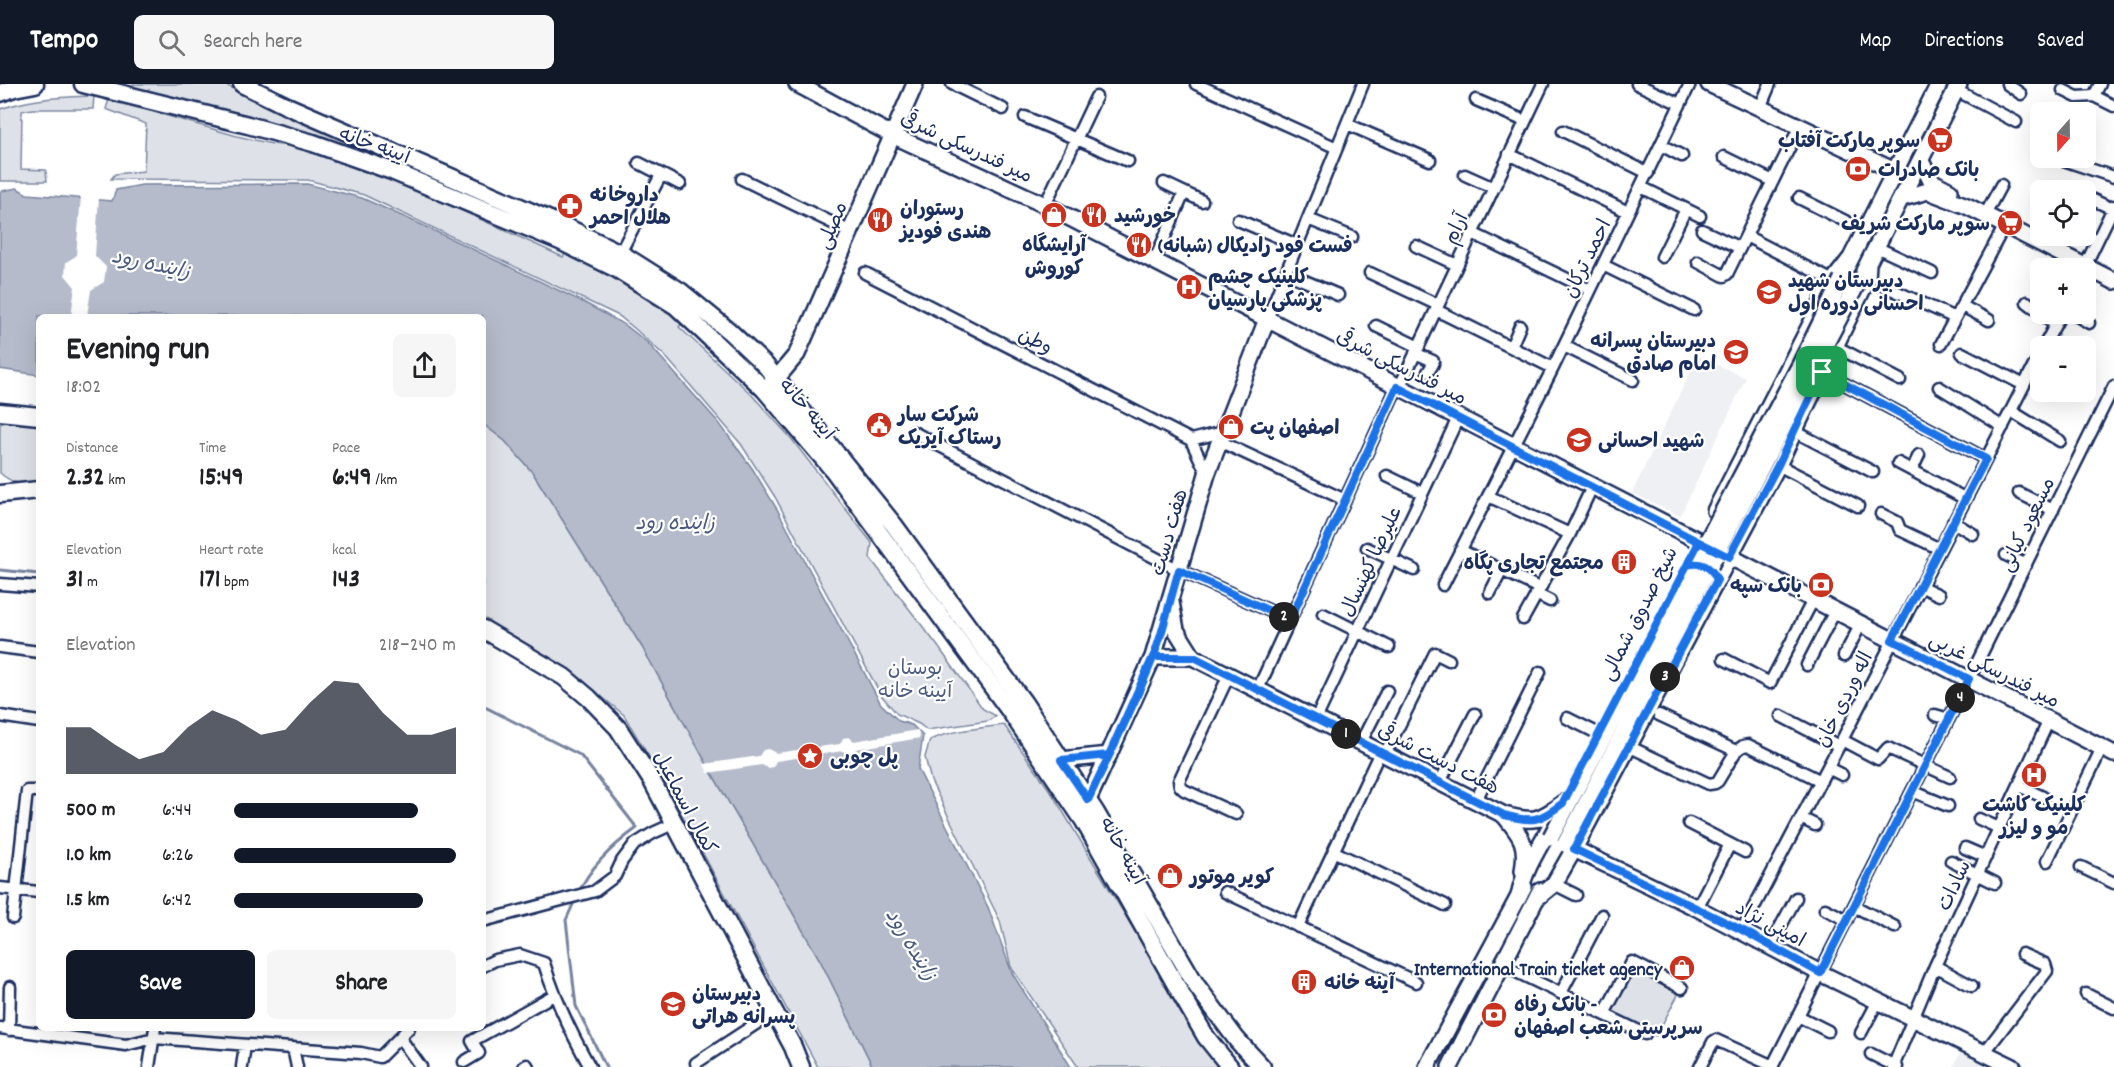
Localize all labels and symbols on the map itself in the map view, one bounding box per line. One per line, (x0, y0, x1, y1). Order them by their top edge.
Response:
north arrow (2030, 102, 2096, 168)
street label: میر فندرسکی شرقی (895, 104, 1037, 192)
street label: آیینه خانه (334, 121, 415, 173)
supermarket icon: سوپر مارکت آفتاب (1925, 125, 1955, 155)
place label: سوپر مارکت آفتاب (1778, 129, 1920, 157)
bank icon: بانک صادرات (1843, 154, 1873, 184)
place label: بانک صادرات (1878, 158, 1979, 186)
place label: داروخانه هلال احمر (588, 183, 671, 234)
pharmacy icon: داروخانه هلال احمر (555, 191, 585, 221)
place label: رستوران هندی فودیز (898, 197, 991, 248)
street label: مصلی (811, 198, 856, 254)
shop icon: آرایشگاه کوروش (1039, 200, 1069, 230)
restaurant icon: خورشید (1079, 200, 1109, 230)
place label: خورشید (1114, 204, 1176, 232)
restaurant icon: رستوران هندی فودیز (865, 205, 895, 235)
street label: آرام (1438, 208, 1478, 250)
supermarket icon: سوپر مارکت شریف (1995, 208, 2025, 238)
place label: سوپر مارکت شریف (1841, 212, 1990, 240)
street label: احمد ترکان (1558, 215, 1620, 304)
restaurant icon: فست فود رادیکال (شبانه) (1124, 230, 1154, 260)
place label: آرایشگاه کوروش (1022, 232, 1088, 284)
place label: فست فود رادیکال (شبانه) (1158, 234, 1353, 262)
water label: زاینده رود (108, 243, 193, 289)
place label: کلینیک چشم پزشکی پارسیان (1208, 265, 1322, 316)
place label: دبیرستان شهید احسانى دوره اول (1788, 269, 1923, 320)
hospital icon: کلینیک چشم پزشکی پارسیان (1174, 272, 1204, 302)
school or university icon: دبیرستان شهید احسانى دوره اول (1754, 277, 1784, 307)
street label: وطن (1013, 322, 1057, 363)
street label: میر فندرسکی شرقی (1330, 322, 1472, 414)
place label: دبیرستان پسرانه امام صادق (1590, 329, 1716, 380)
school or university icon: دبیرستان پسرانه امام صادق (1721, 337, 1751, 367)
pin (1796, 346, 1847, 397)
street label: آیینه خانه (771, 373, 841, 448)
place label: شرکت سار رستاک آیریک (896, 403, 1002, 454)
public building icon: شرکت سار رستاک آیریک (864, 410, 894, 440)
shop icon: اصفهان پت (1216, 412, 1246, 442)
place label: اصفهان پت (1250, 416, 1339, 444)
school or university icon: شهید احسانی (1564, 425, 1594, 455)
place label: شهید احسانی (1598, 429, 1704, 457)
street label: مسعود کیانی (1994, 473, 2064, 577)
street label: هفت دست (1145, 486, 1197, 580)
street label: علیرضا کهنسال (1335, 502, 1411, 622)
water label: زاینده رود (635, 510, 716, 540)
street label: شیخ صدوق شمالی (1595, 543, 1687, 686)
building icon: مجتمع تجاری پگاه (1609, 547, 1639, 577)
place label: مجتمع تجاری پگاه (1464, 550, 1604, 579)
bank icon: بانک سپه (1806, 570, 1836, 600)
place label: بانک سپه (1730, 574, 1802, 602)
pin: 2 (1269, 602, 1299, 632)
street label: میر فندرسکی غربی (1923, 627, 2064, 717)
street label: اله وردی خان (1810, 648, 1882, 753)
park label: بوستان آیینه خانه (878, 656, 953, 707)
pin: 3 (1650, 662, 1680, 692)
pin: 4 (1945, 683, 1975, 713)
street label: هفت دست شرقی (1372, 716, 1504, 803)
pin: 1 (1331, 719, 1361, 749)
place icon: پل چوبی (795, 741, 825, 771)
place label: پل چوبی (830, 745, 898, 773)
street label: کمال اسماعیل (644, 747, 722, 860)
hospital icon: کلینیک کاشت مو و لیزر (2019, 760, 2049, 790)
place label: کلینیک کاشت مو و لیزر (1982, 793, 2086, 844)
street label: آیینه خانه (1091, 812, 1152, 892)
street label: سادات (1932, 856, 1980, 916)
shop icon: کویر موتور (1155, 861, 1185, 891)
place label: کویر موتور (1188, 865, 1274, 893)
street label: امینی نژاد (1730, 895, 1810, 956)
water label: زاینده رود (876, 904, 943, 988)
shop icon: International Train ticket agency (1667, 953, 1697, 983)
place label: International Train ticket agency (1414, 957, 1663, 985)
building icon: آینه خانه (1289, 967, 1319, 997)
place label: آینه خانه (1324, 971, 1396, 999)
place label: دبیرستان پسرانه هراتی (692, 982, 796, 1033)
school or university icon: دبیرستان پسرانه هراتی (658, 989, 688, 1019)
place label: بانک رفاه - سرپرستی شعب اصفهان (1514, 993, 1703, 1044)
bank icon: بانک رفاه - سرپرستی شعب اصفهان (1479, 1000, 1509, 1030)

